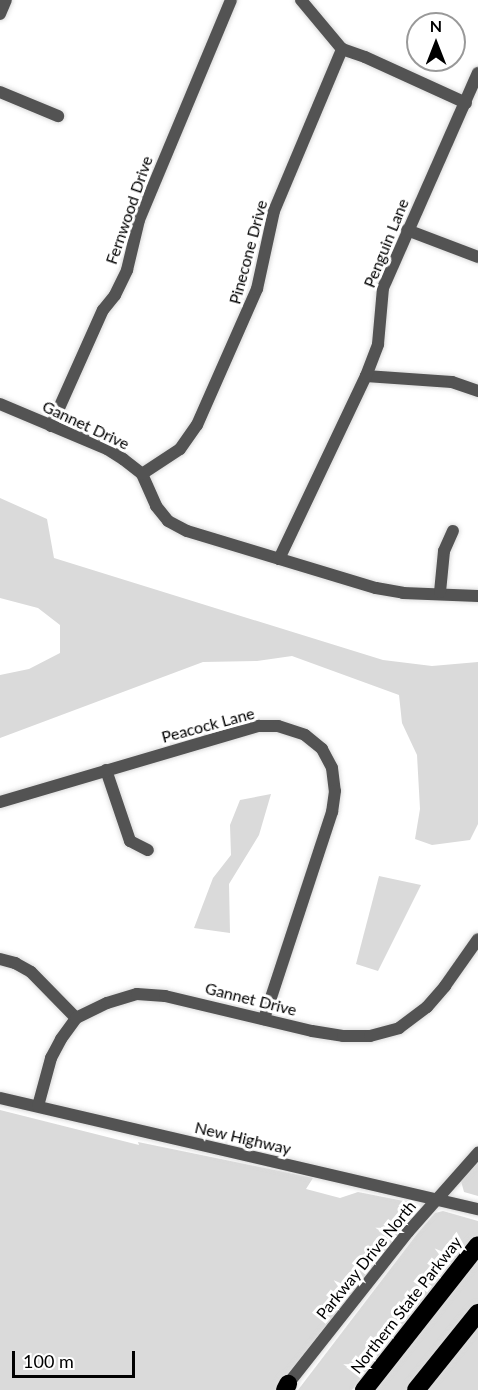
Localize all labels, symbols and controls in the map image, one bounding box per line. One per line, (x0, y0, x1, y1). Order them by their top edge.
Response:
north arrow (406, 12, 466, 72)
text: N (430, 16, 442, 35)
street label: Fernwood Drive (101, 153, 157, 267)
street label: Penguin Lane (359, 196, 413, 290)
street label: Pinecone Drive (225, 198, 271, 306)
street label: Gannet Drive (39, 396, 133, 454)
street label: Peacock Lane (159, 703, 257, 747)
street label: Gannet Drive (203, 978, 299, 1020)
street label: New Highway (193, 1118, 293, 1158)
street label: Parkway Drive North (312, 1197, 420, 1323)
street label: Northern State Parkway (347, 1233, 465, 1377)
scale bar (15, 1339, 138, 1377)
text: 100 m (23, 1350, 74, 1372)

